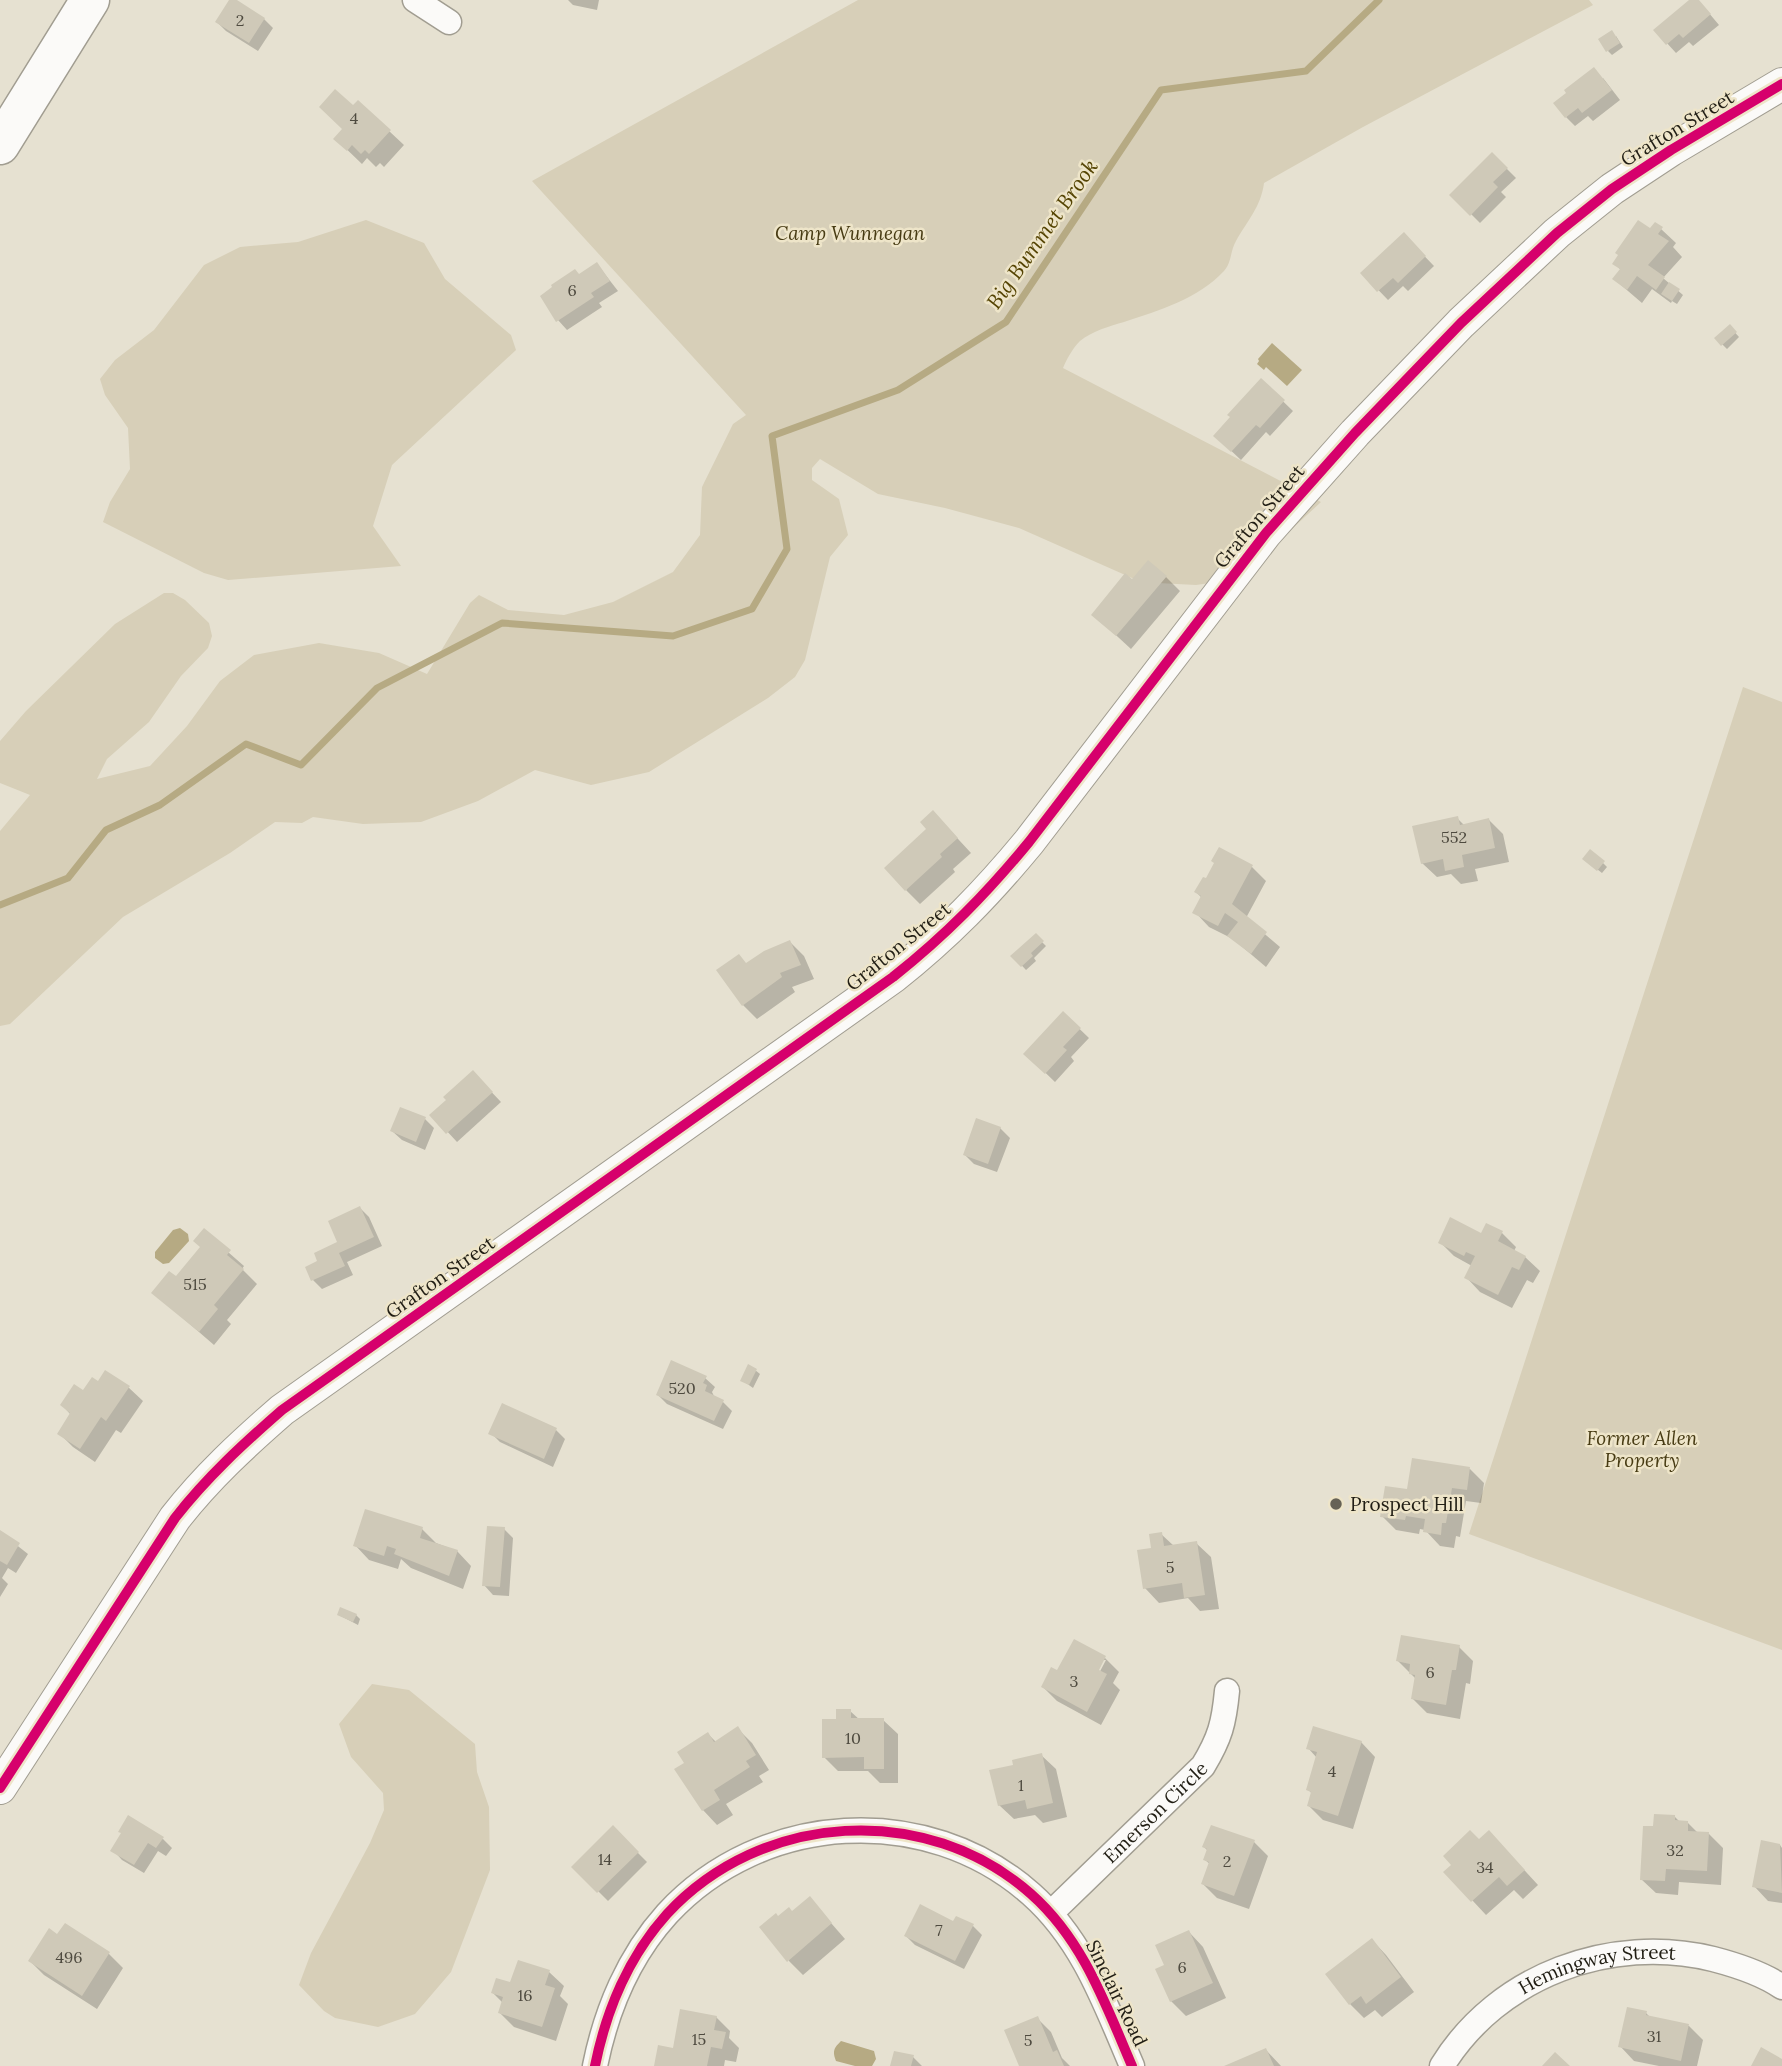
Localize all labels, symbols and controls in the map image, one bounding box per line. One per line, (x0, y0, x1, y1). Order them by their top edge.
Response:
house number: 2 (236, 10, 244, 30)
street label: Grafton Street (1616, 84, 1739, 171)
house number: 4 (350, 108, 359, 128)
water label: Big Bummet Brook (980, 154, 1104, 314)
park label: Camp Wunnegan (775, 221, 925, 245)
house number: 6 (567, 280, 577, 300)
street label: Grafton Street (1209, 459, 1310, 573)
house number: 552 (1441, 827, 1467, 847)
street label: Grafton Street (841, 896, 956, 996)
street label: Grafton Street (381, 1230, 500, 1324)
house number: 515 (183, 1274, 207, 1294)
house number: 520 (668, 1378, 696, 1398)
park label: Former Allen Property (1587, 1426, 1698, 1472)
place label: Prospect Hill (1350, 1492, 1464, 1516)
marker: Prospect Hill (1328, 1496, 1344, 1512)
house number: 5 (1166, 1557, 1174, 1577)
house number: 6 (1425, 1662, 1435, 1682)
house number: 3 (1070, 1671, 1079, 1691)
house number: 10 (845, 1728, 861, 1748)
street label: Emerson Circle (1098, 1756, 1213, 1868)
house number: 4 (1328, 1761, 1337, 1781)
house number: 1 (1018, 1775, 1024, 1795)
house number: 32 (1666, 1840, 1684, 1860)
house number: 14 (598, 1849, 613, 1869)
house number: 2 (1223, 1851, 1231, 1871)
house number: 34 (1476, 1857, 1494, 1877)
house number: 7 (935, 1920, 943, 1940)
street label: Sinclair Road (1081, 1936, 1153, 2050)
street label: Hemingway Street (1514, 1940, 1677, 1999)
house number: 496 (55, 1947, 83, 1967)
house number: 6 (1177, 1957, 1187, 1977)
house number: 16 (517, 1985, 533, 2005)
house number: 31 (1647, 2026, 1662, 2046)
house number: 15 (692, 2029, 706, 2049)
house number: 5 (1024, 2030, 1032, 2050)

